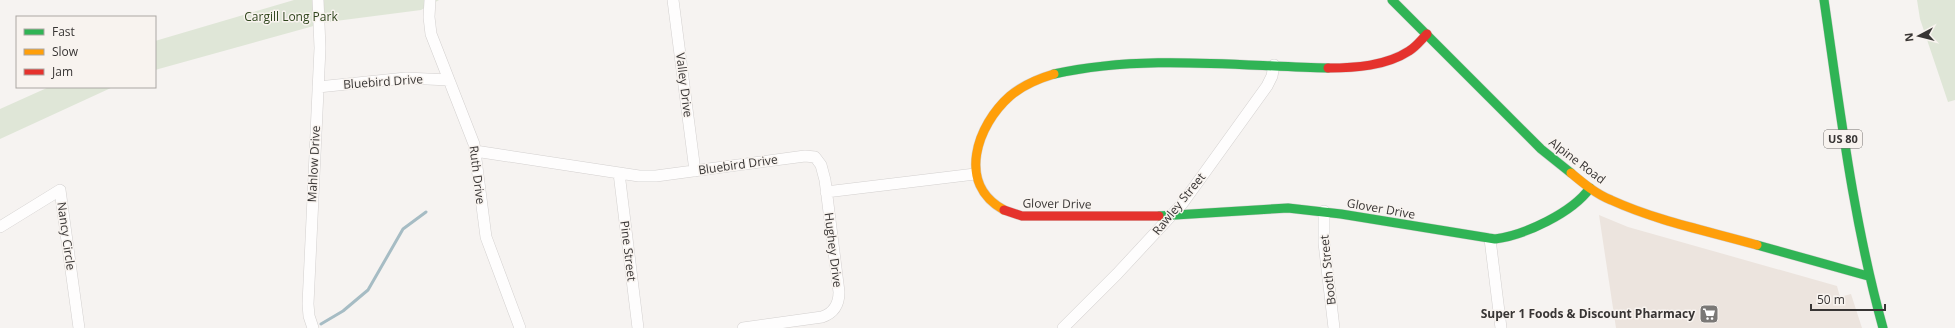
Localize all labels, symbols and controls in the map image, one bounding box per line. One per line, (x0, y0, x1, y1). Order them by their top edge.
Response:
park label: Cargill Long Park (244, 8, 338, 25)
legend (16, 16, 156, 88)
north arrow (1899, 16, 1939, 56)
text: Fast (52, 23, 75, 40)
text: N (1901, 32, 1917, 43)
text: Slow (52, 43, 79, 60)
street label: Valley Drive (672, 52, 697, 119)
text: Jam (51, 63, 73, 80)
street label: Bluebird Drive (342, 70, 424, 93)
street label: Mahlow Drive (303, 125, 324, 203)
road number: US 80 (1824, 130, 1862, 148)
street label: Alpine Road (1545, 134, 1609, 188)
street label: Ruth Drive (465, 145, 490, 205)
street label: Bluebird Drive (697, 150, 779, 178)
street label: Rawley Street (1148, 169, 1209, 238)
street label: Glover Drive (1022, 194, 1092, 213)
street label: Glover Drive (1346, 194, 1417, 223)
street label: Nancy Circle (53, 201, 80, 272)
street label: Hughey Drive (820, 212, 847, 289)
street label: Pine Street (616, 220, 641, 282)
street label: Booth Street (1315, 234, 1340, 306)
scale bar (1811, 286, 1885, 312)
text: 50 m (1817, 291, 1845, 308)
supermarket icon: Super 1 Foods & Discount Pharmacy (1698, 303, 1720, 325)
place label: Super 1 Foods & Discount Pharmacy (1481, 305, 1695, 322)

